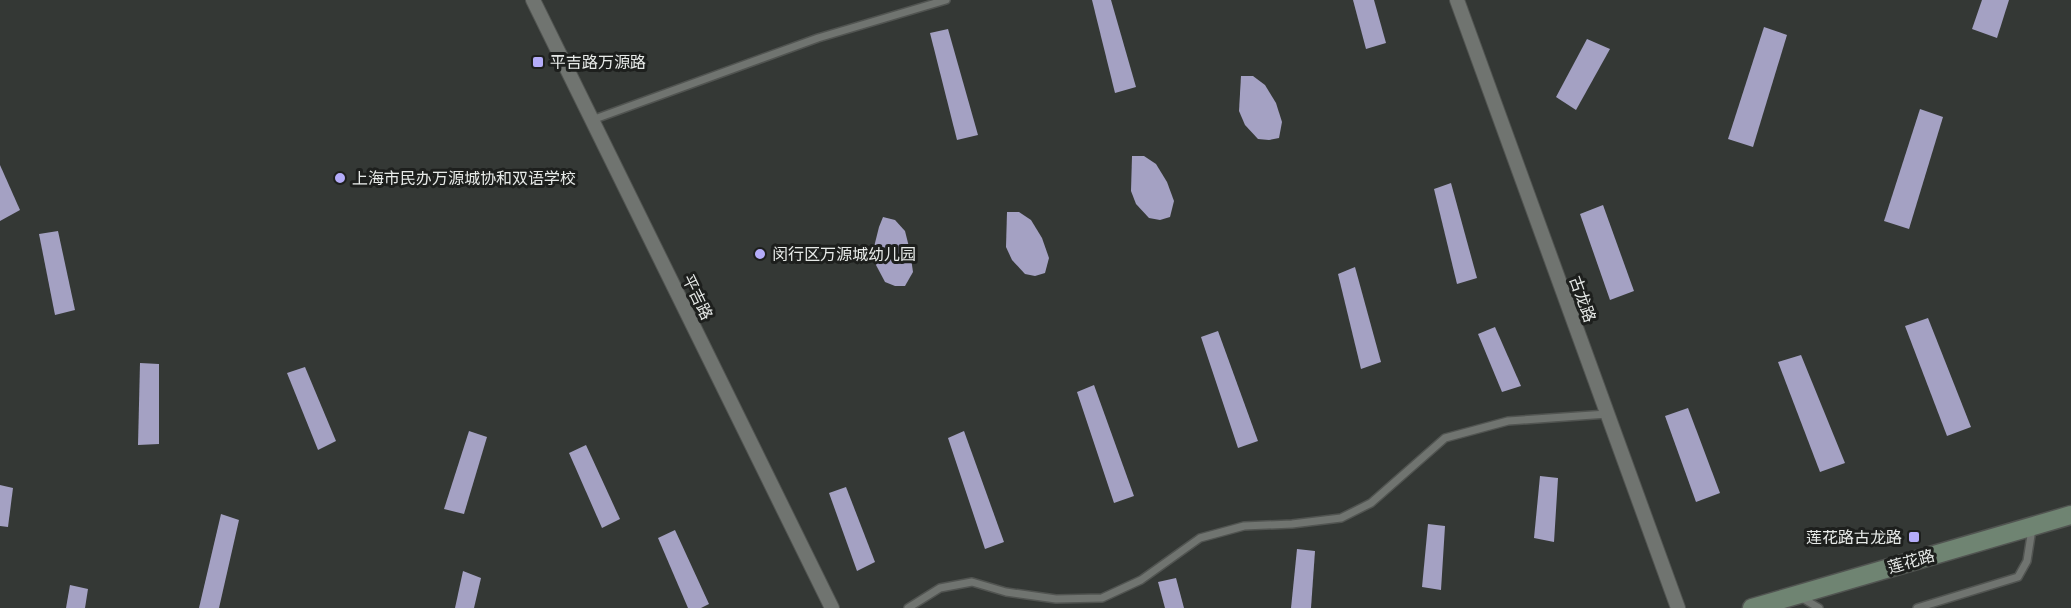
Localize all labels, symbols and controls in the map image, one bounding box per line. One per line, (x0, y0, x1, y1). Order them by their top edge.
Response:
place label: 平吉路万源路 (550, 50, 646, 74)
marker: 平吉路万源路 (531, 55, 545, 69)
place label: 上海市民办万源城协和双语学校 (352, 166, 576, 190)
marker: 上海市民办万源城协和双语学校 (333, 171, 347, 185)
place label: 闵行区万源城幼儿园 (772, 242, 916, 266)
marker: 闵行区万源城幼儿园 (753, 247, 767, 261)
street label: 平吉路 (677, 270, 719, 324)
street label: 古龙路 (1564, 272, 1602, 326)
place label: 莲花路古龙路 (1806, 525, 1902, 549)
marker: 莲花路古龙路 (1907, 530, 1921, 544)
street label: 莲花路 (1885, 543, 1937, 579)

